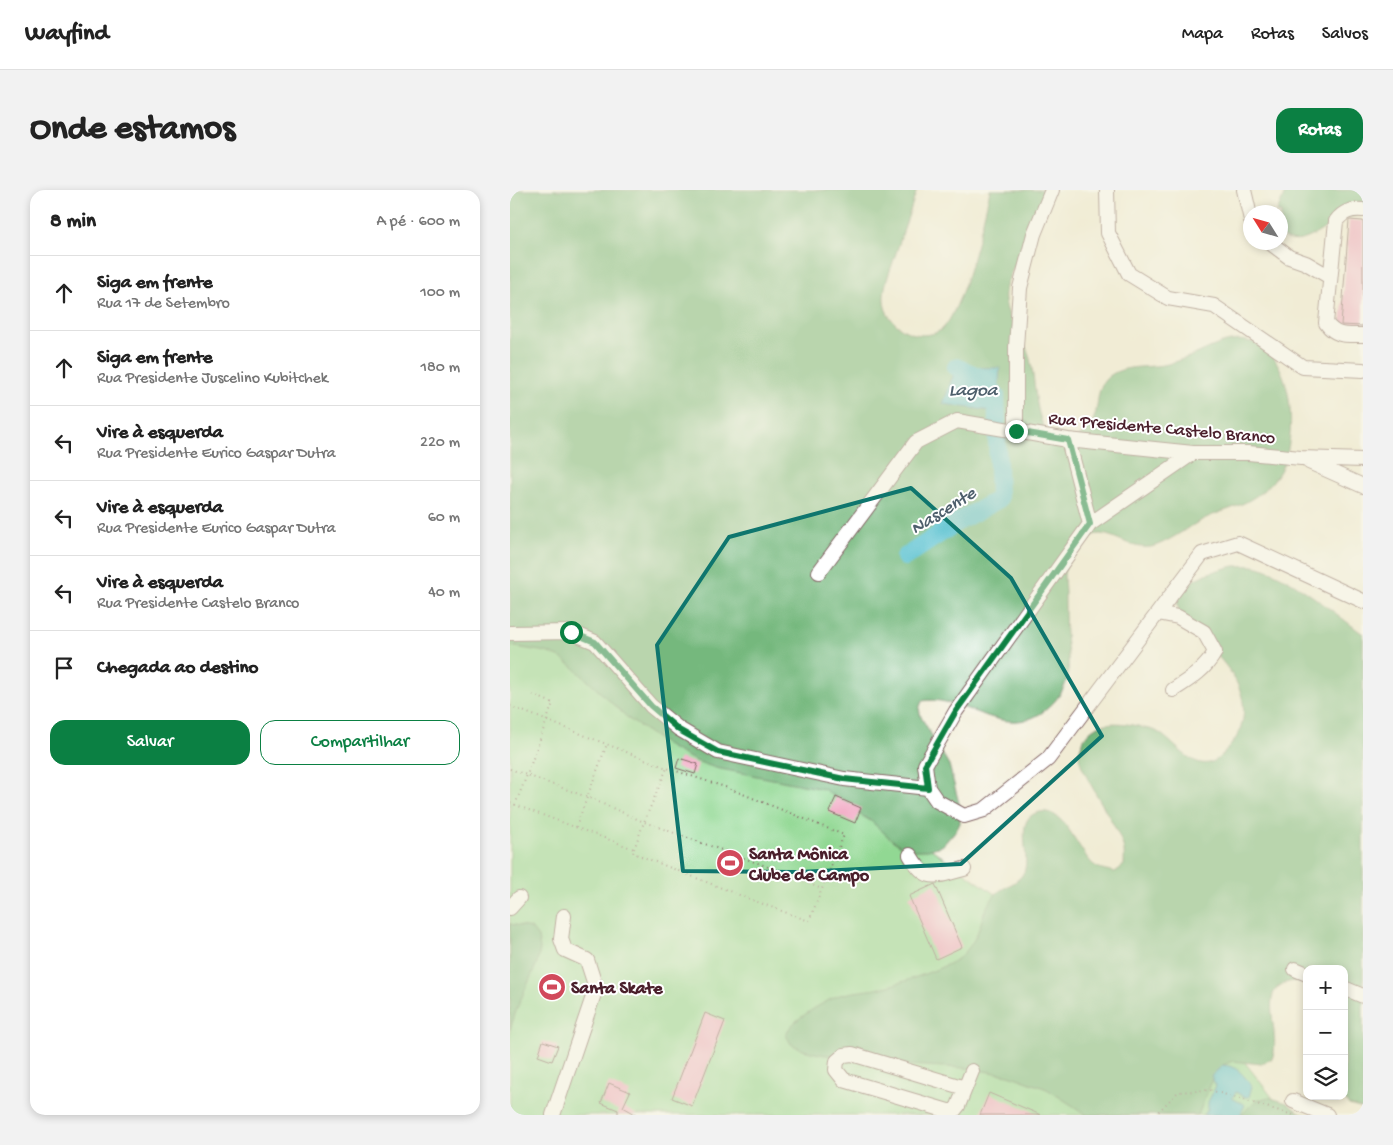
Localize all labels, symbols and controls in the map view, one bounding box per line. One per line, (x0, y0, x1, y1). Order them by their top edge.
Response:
text: Wayfind (25, 20, 109, 49)
text: Mapa (1182, 24, 1223, 45)
text: Rotas (1251, 24, 1294, 45)
text: Salvos (1322, 24, 1368, 45)
button: Rotas (1276, 108, 1363, 153)
text: Onde estamos (30, 110, 235, 151)
north arrow (1243, 205, 1288, 250)
text: 8 min (50, 210, 96, 235)
text: A pé · 600 m (377, 213, 460, 232)
text: Siga em frente (97, 272, 213, 295)
icon: ahead (50, 279, 78, 307)
text: 100 m (420, 284, 460, 303)
text: Rua 17 de Setembro (97, 295, 230, 314)
text: Siga em frente (97, 347, 213, 370)
icon: ahead (50, 354, 78, 382)
text: 180 m (421, 359, 460, 378)
text: Rua Presidente Juscelino Kubitchek (97, 370, 328, 389)
water label: Lagoa (949, 380, 999, 403)
street label: Rua Presidente Castelo Branco (1047, 409, 1276, 450)
route end (1005, 420, 1028, 443)
text: Vire à esquerda (97, 422, 223, 445)
icon: left (50, 429, 78, 457)
text: 220 m (420, 434, 460, 453)
text: Rua Presidente Eurico Gaspar Dutra (97, 445, 336, 464)
water label: Nascente (907, 482, 982, 541)
text: Vire à esquerda (97, 497, 223, 520)
icon: left (50, 504, 78, 532)
text: 60 m (428, 509, 460, 528)
text: Rua Presidente Eurico Gaspar Dutra (97, 520, 336, 539)
text: Vire à esquerda (97, 572, 223, 595)
icon: left (50, 579, 78, 607)
text: 40 m (428, 584, 460, 603)
text: Rua Presidente Castelo Branco (97, 595, 299, 614)
route start (560, 621, 583, 644)
icon: arrive (50, 654, 78, 682)
text: Chegada ao destino (97, 657, 258, 680)
button: Salvar (50, 720, 250, 765)
button: Compartilhar (260, 720, 460, 765)
place label: Santa Mônica Clube de Campo (748, 845, 870, 887)
sports icon: Santa Mônica Clube de Campo (715, 848, 745, 878)
map controls (1303, 965, 1348, 1100)
button: + (1303, 965, 1348, 1010)
sports icon: Santa Skate (537, 972, 567, 1002)
place label: Santa Skate (571, 979, 663, 1000)
button: − (1303, 1010, 1348, 1055)
button: layers (1303, 1055, 1348, 1100)

